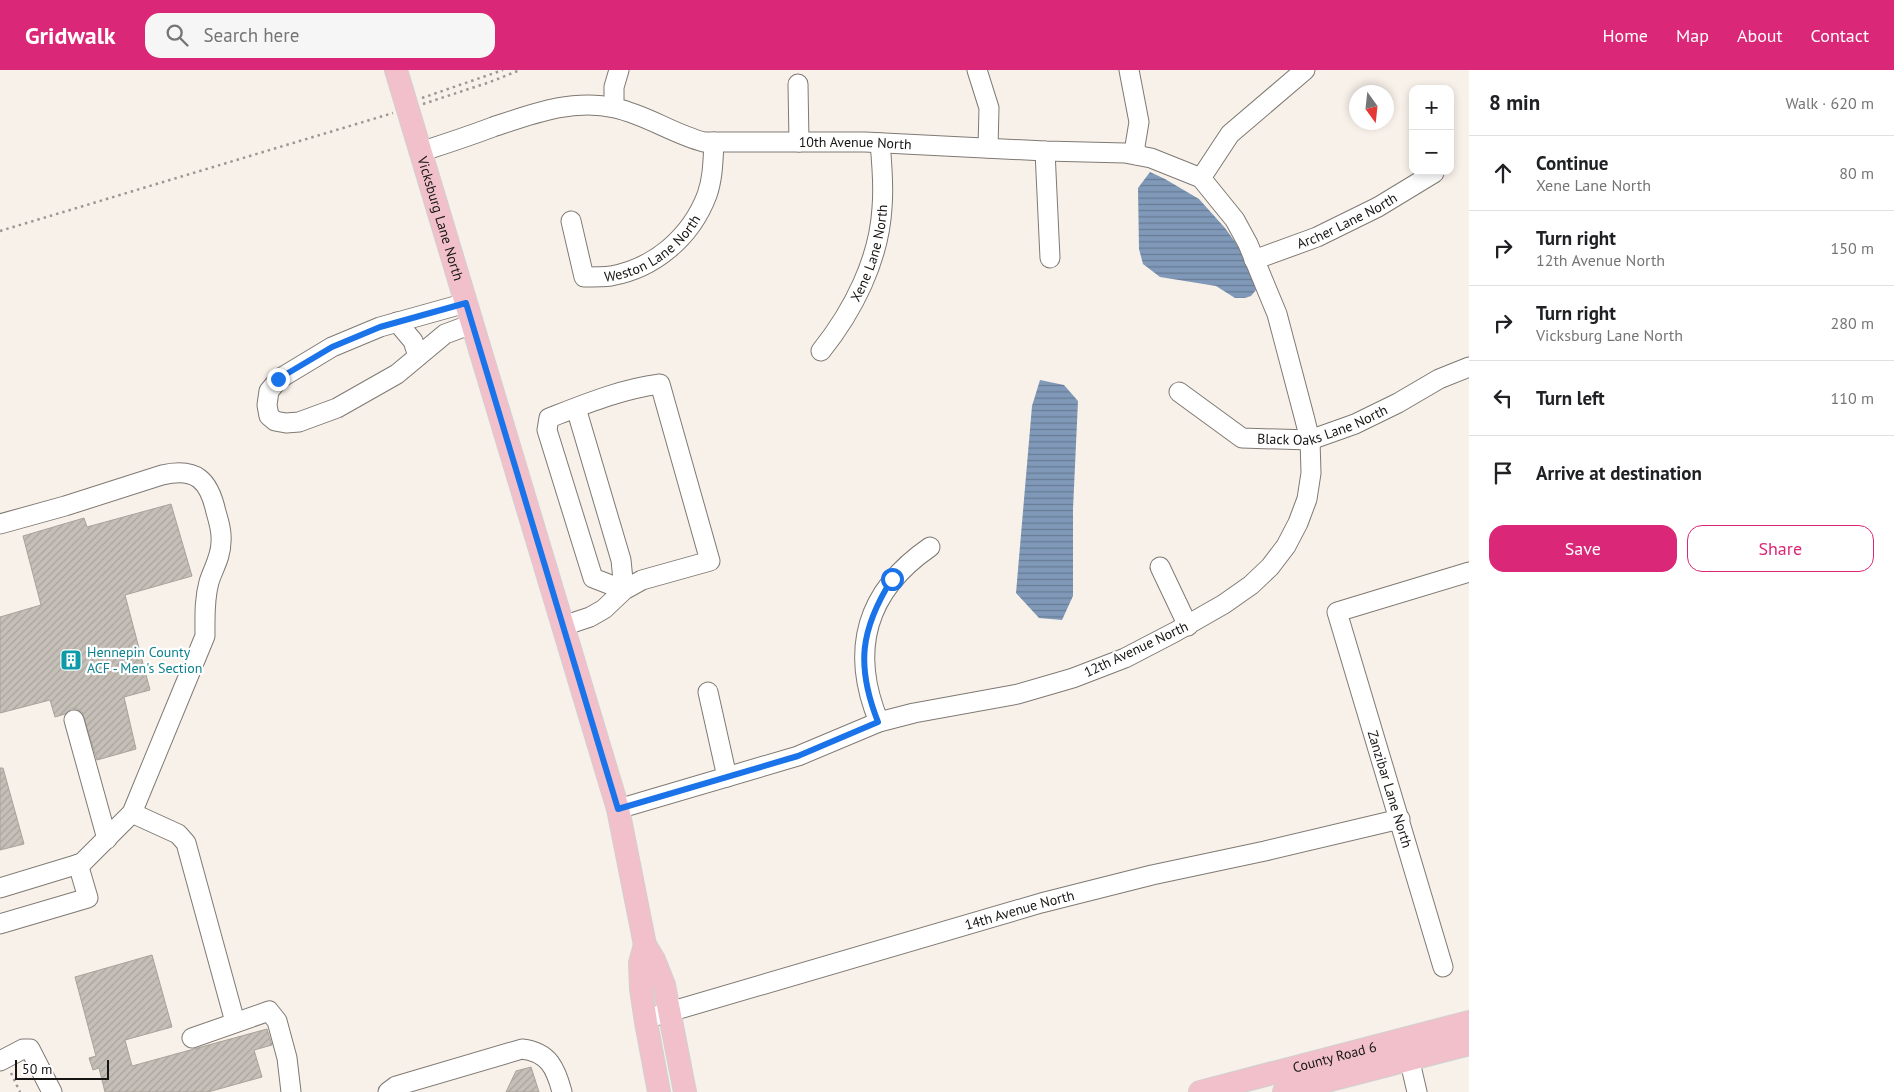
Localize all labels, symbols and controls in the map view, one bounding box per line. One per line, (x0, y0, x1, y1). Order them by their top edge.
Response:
search box (145, 13, 495, 58)
text: Gridwalk (25, 20, 115, 51)
icon: search (163, 21, 191, 49)
text: Search here (203, 23, 299, 47)
text: Home (1602, 24, 1648, 47)
text: Map (1676, 24, 1709, 47)
text: About (1737, 24, 1783, 47)
text: Contact (1811, 24, 1869, 47)
north arrow (1349, 85, 1394, 130)
map controls (1409, 85, 1454, 175)
button: + (1409, 85, 1454, 130)
text: 8 min (1489, 89, 1540, 116)
text: Walk · 620 m (1785, 93, 1874, 113)
button: − (1409, 130, 1454, 175)
street label: 10th Avenue North (799, 133, 912, 153)
text: Continue (1536, 151, 1608, 175)
street label: Vicksburg Lane North (413, 153, 468, 283)
icon: ahead (1489, 159, 1517, 187)
text: 80 m (1839, 163, 1874, 183)
text: Xene Lane North (1536, 175, 1651, 195)
street label: Archer Lane North (1294, 189, 1400, 253)
street label: Xene Lane North (846, 204, 891, 305)
street label: Weston Lane North (603, 211, 704, 286)
text: Turn right (1536, 226, 1616, 250)
icon: right (1489, 234, 1517, 262)
text: 150 m (1831, 238, 1874, 258)
text: 12th Avenue North (1536, 250, 1665, 270)
text: Turn right (1536, 301, 1616, 325)
icon: right (1489, 309, 1517, 337)
text: 280 m (1831, 313, 1874, 333)
text: Vicksburg Lane North (1536, 325, 1683, 345)
route end (267, 368, 290, 391)
icon: left (1489, 384, 1517, 412)
text: Turn left (1536, 386, 1605, 410)
text: 110 m (1831, 388, 1874, 408)
street label: Black Oaks Lane North (1257, 401, 1390, 449)
icon: arrive (1489, 459, 1517, 487)
text: Arrive at destination (1536, 461, 1702, 485)
button: Save (1489, 525, 1677, 572)
button: Share (1687, 525, 1874, 572)
route start (881, 568, 904, 591)
street label: 12th Avenue North (1081, 617, 1191, 681)
place label: Hennepin County ACF - Men's Section (87, 643, 202, 677)
building icon: Hennepin County ACF - Men's Section (59, 648, 83, 672)
street label: Zanzibar Lane North (1364, 728, 1416, 850)
street label: 14th Avenue North (962, 886, 1076, 934)
street label: County Road 6 (1291, 1037, 1378, 1077)
scale bar (15, 1057, 109, 1080)
text: 50 m (22, 1060, 52, 1078)

